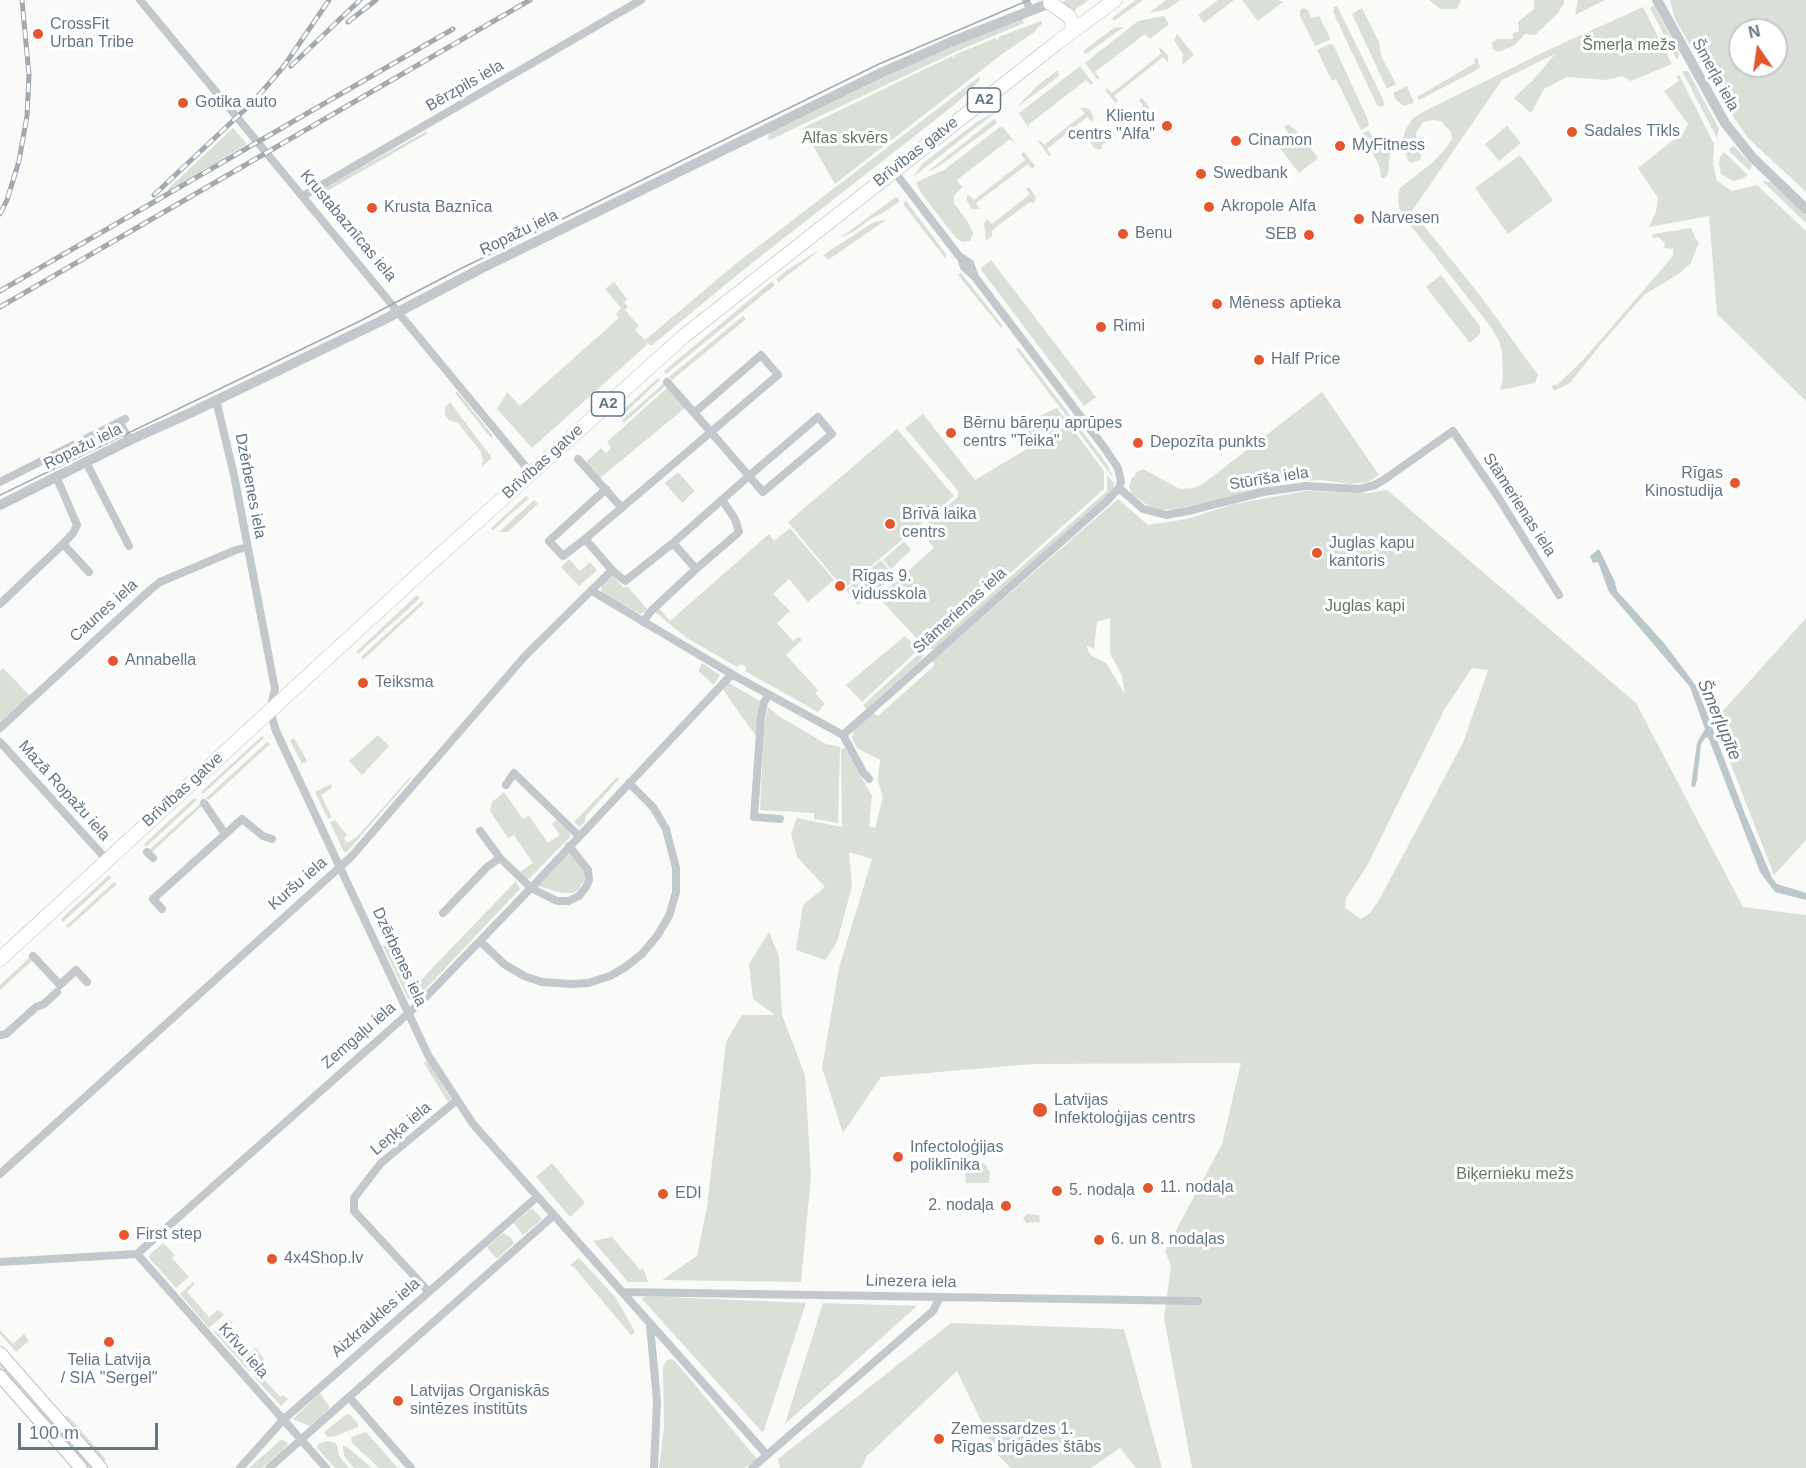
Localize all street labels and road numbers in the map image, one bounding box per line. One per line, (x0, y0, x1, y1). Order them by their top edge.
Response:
street label: Šmerļa iela (1687, 35, 1743, 115)
street label: Bērzpils iela (423, 56, 507, 116)
road number: A2 (968, 88, 1000, 112)
street label: Brīvības gatve (870, 113, 962, 191)
street label: Krustabaznīcas iela (296, 166, 400, 286)
street label: Ropažu iela (477, 206, 561, 260)
road number: A2 (592, 392, 624, 416)
street label: Ropažu iela (41, 420, 125, 474)
street label: Brīvības gatve (499, 421, 587, 503)
street label: Dzērbenes iela (230, 432, 270, 540)
street label: Stāmerienas iela (1478, 450, 1560, 560)
street label: Stūrīša iela (1228, 463, 1310, 495)
street label: Stāmerienas iela (909, 564, 1011, 658)
street label: Caunes iela (66, 576, 142, 646)
street label: Mazā Ropažu iela (14, 737, 114, 845)
street label: Brīvības gatve (139, 749, 227, 831)
street label: Kuršu iela (265, 853, 331, 915)
street label: Dzērbenes iela (368, 905, 430, 1009)
street label: Zemgaļu iela (318, 999, 400, 1073)
street label: Leņķa iela (367, 1098, 435, 1160)
street label: Linezera iela (865, 1272, 957, 1292)
street label: Aizkraukles iela (328, 1274, 424, 1362)
street label: Krīvu iela (214, 1320, 272, 1382)

